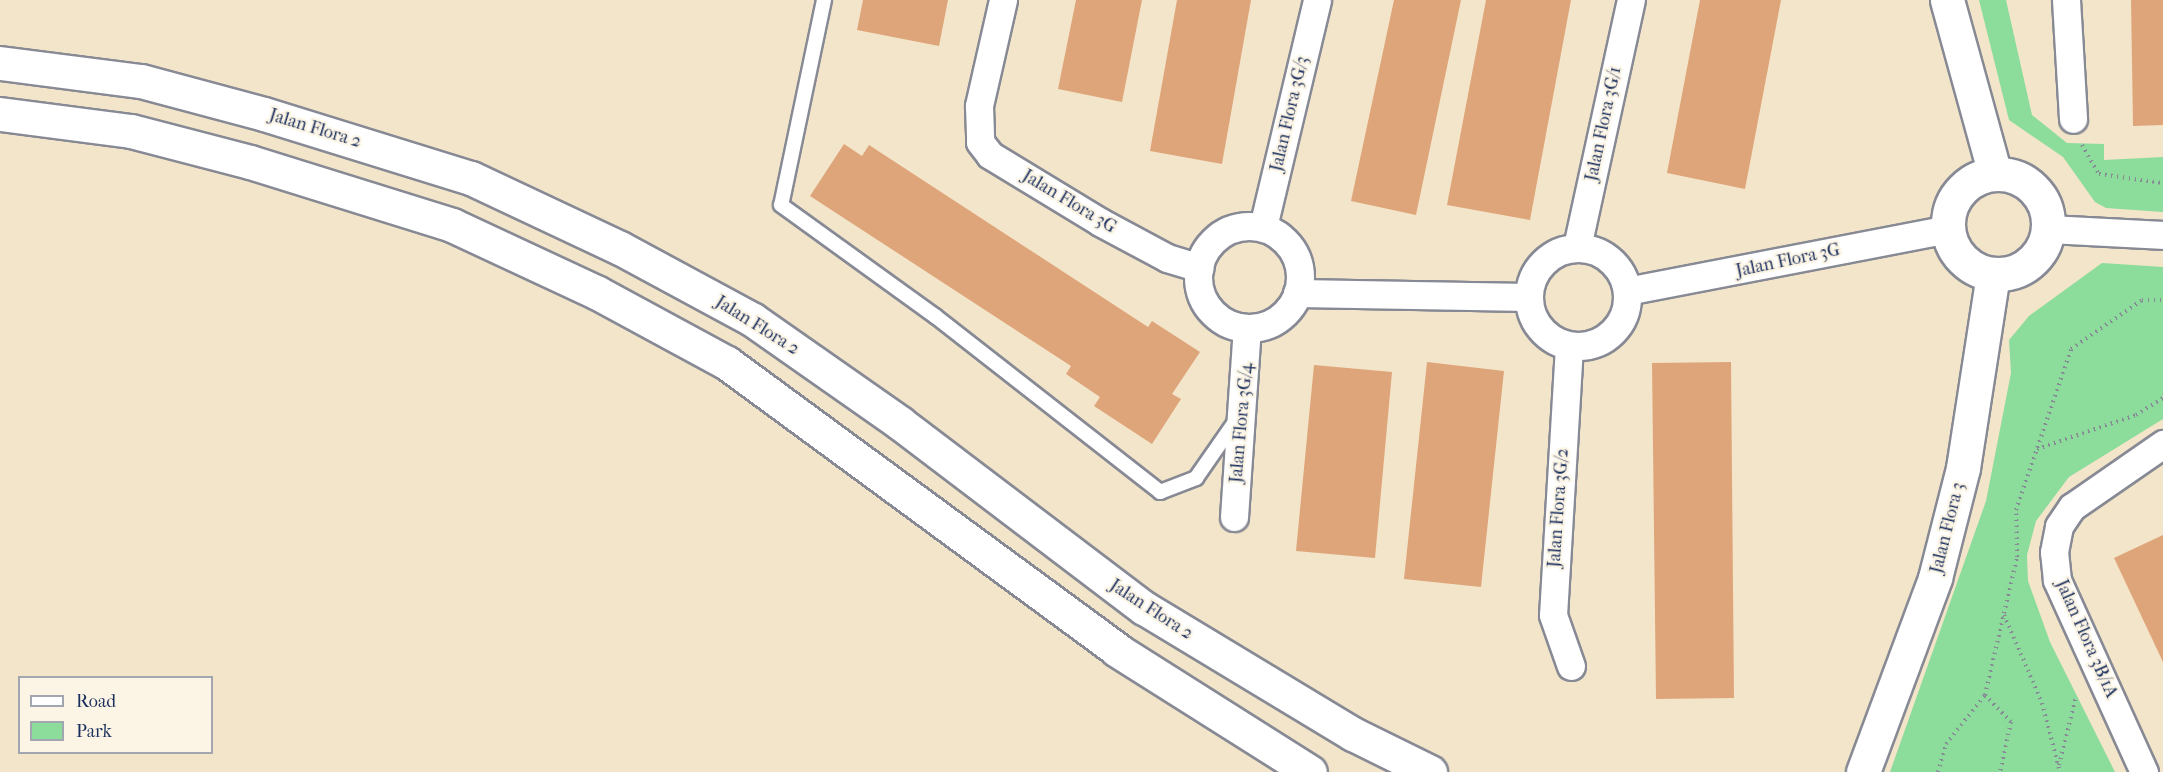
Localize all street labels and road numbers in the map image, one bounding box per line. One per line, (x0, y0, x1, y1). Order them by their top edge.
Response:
street label: Jalan Flora 3G/3 (1266, 54, 1314, 174)
street label: Jalan Flora 3G/1 (1581, 65, 1627, 183)
street label: Jalan Flora 2 (266, 105, 364, 153)
street label: Jalan Flora 3G (1018, 165, 1120, 239)
street label: Jalan Flora 3G (1734, 239, 1842, 283)
street label: Jalan Flora 2 (711, 292, 803, 360)
street label: Jalan Flora 3G/4 (1226, 362, 1258, 484)
street label: Jalan Flora 3G/2 (1544, 448, 1574, 568)
street label: Jalan Flora 3 (1926, 480, 1970, 576)
street label: Jalan Flora 2 (1105, 575, 1197, 645)
street label: Jalan Flora 3B/1A (2050, 576, 2122, 702)

